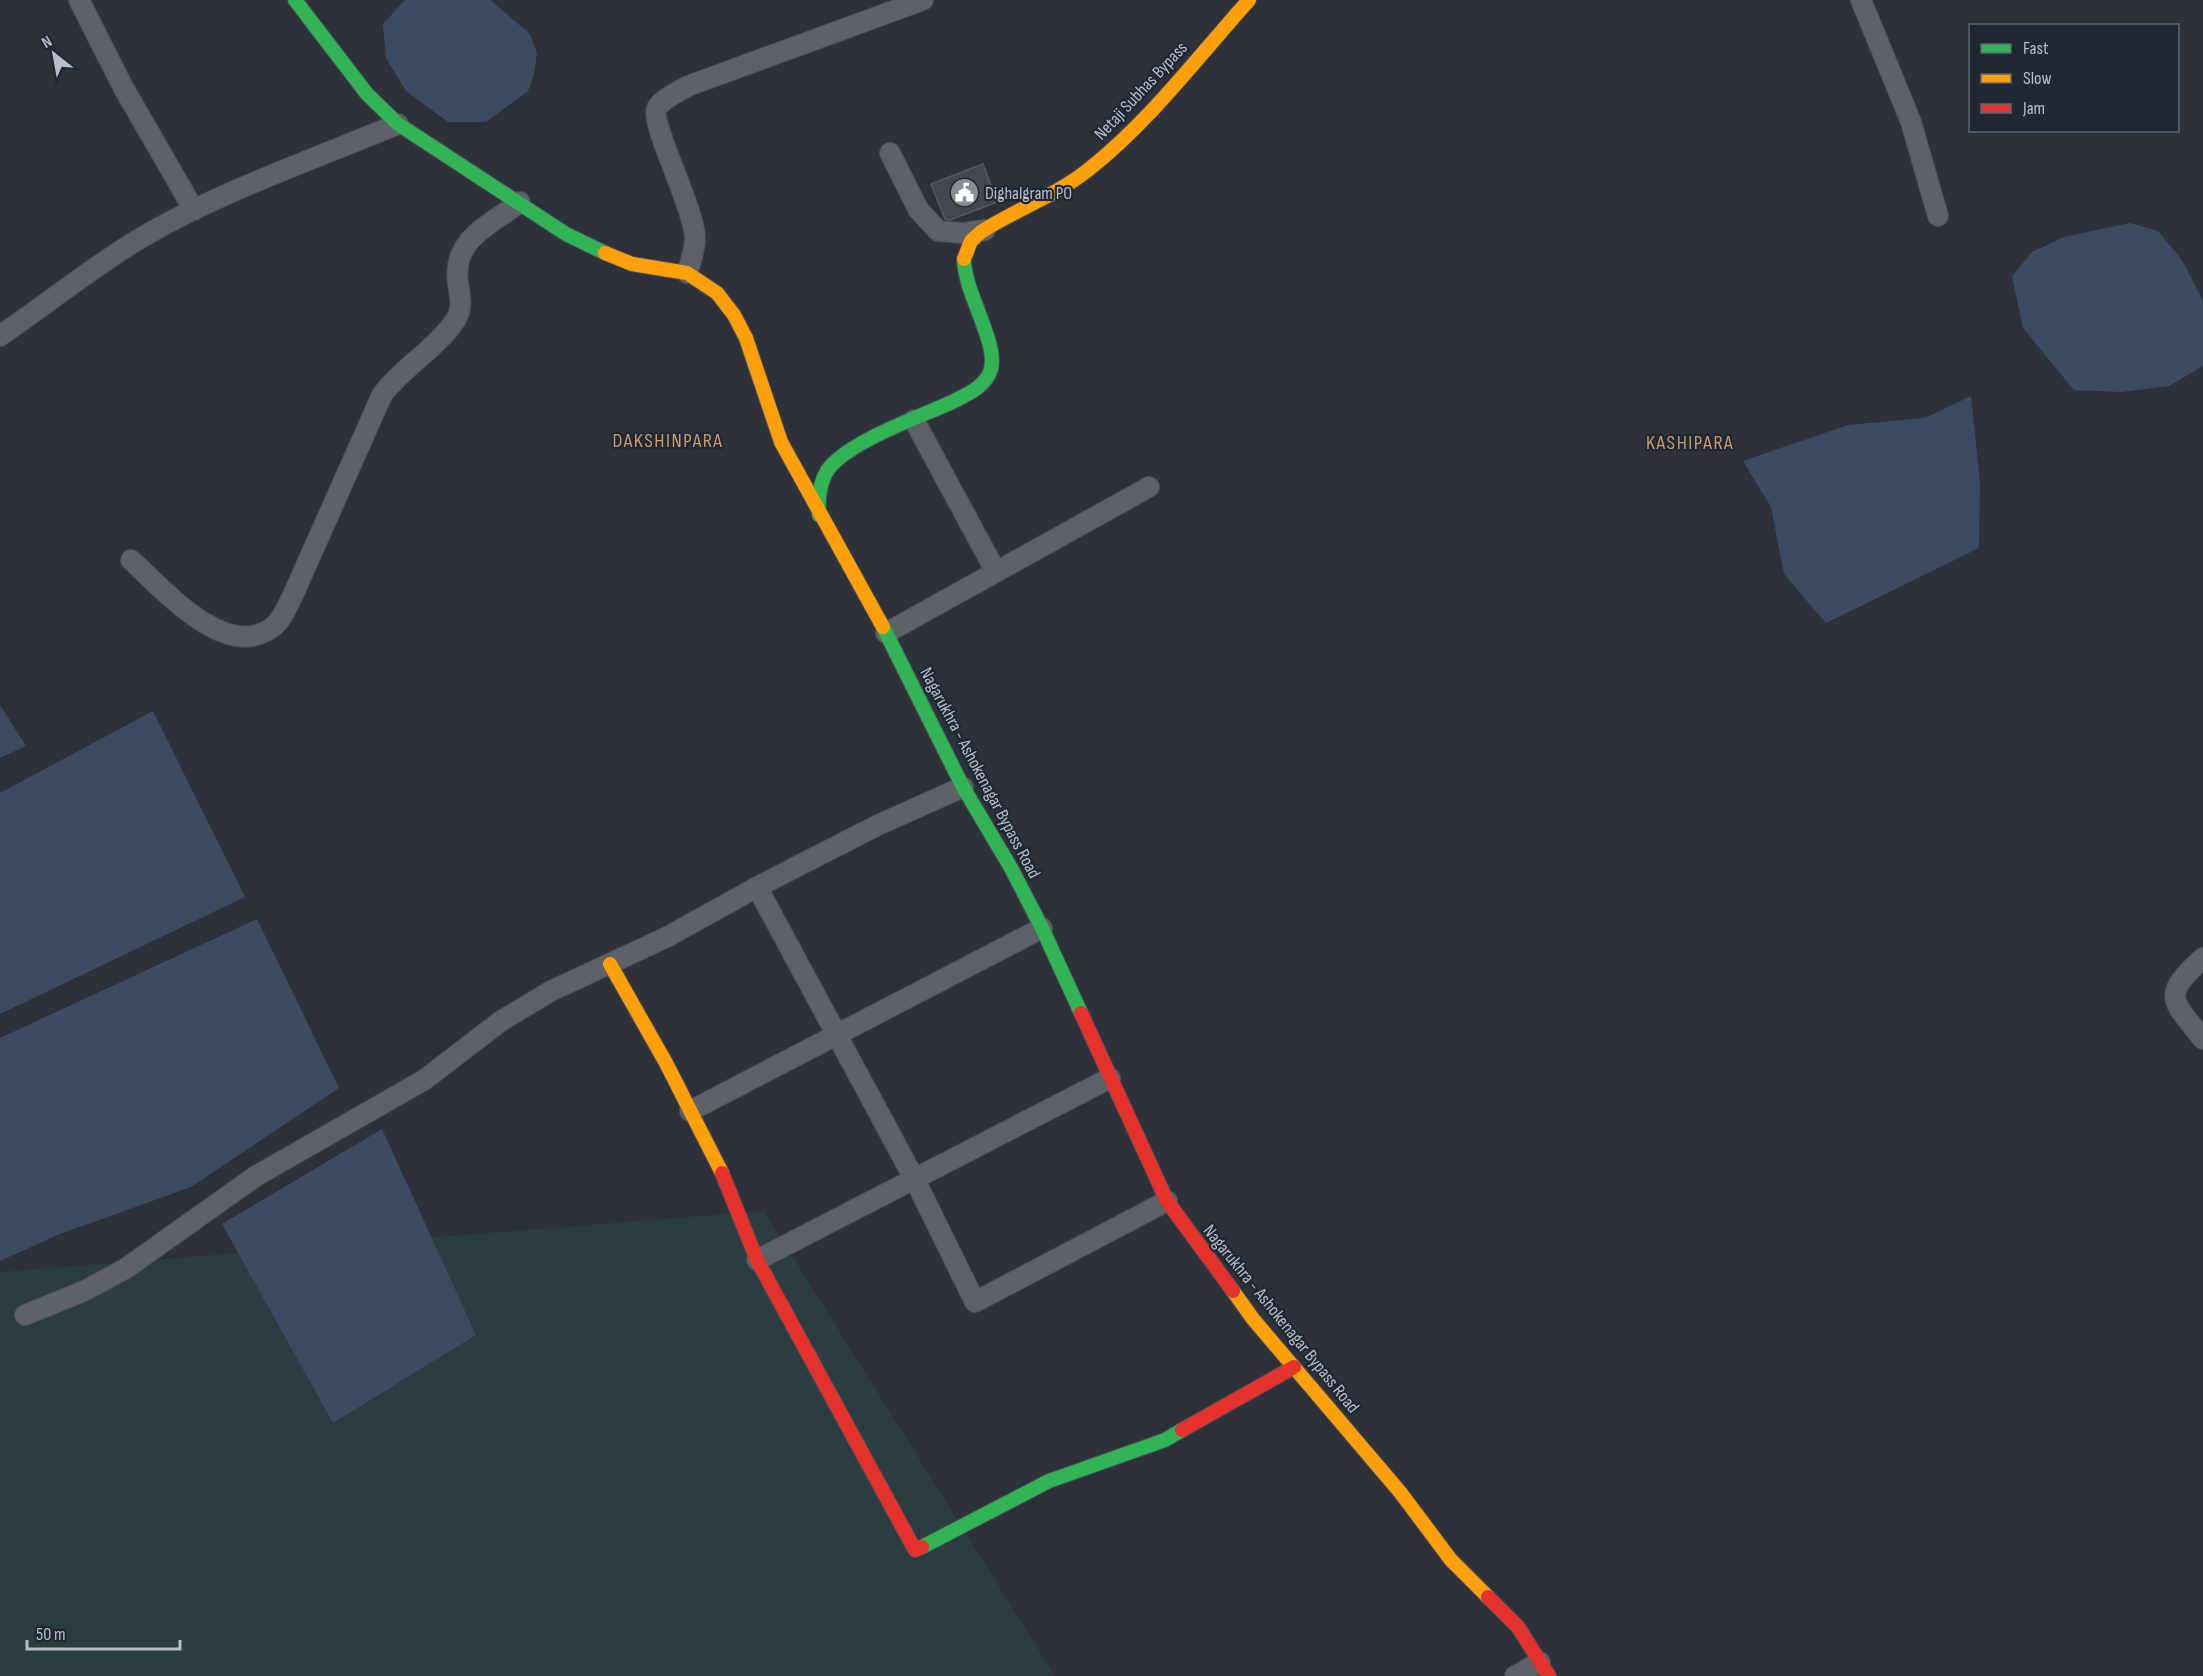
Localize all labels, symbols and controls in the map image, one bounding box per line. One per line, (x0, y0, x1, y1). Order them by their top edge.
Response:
north arrow (24, 24, 84, 84)
legend (1969, 24, 2179, 132)
text: N (38, 32, 56, 53)
street label: Netaji Subhas Bypass (1090, 38, 1192, 144)
text: Fast (2023, 38, 2049, 59)
text: Slow (2023, 68, 2052, 89)
text: Jam (2022, 98, 2045, 119)
public building icon: Dighalgram PO (948, 177, 980, 209)
place label: Dighalgram PO (985, 183, 1072, 204)
district label: DAKSHINPARA (613, 429, 723, 453)
district label: KASHIPARA (1646, 431, 1734, 455)
street label: Nagarukhra - Ashokenagar Bypass Road (915, 664, 1045, 882)
street label: Nagarukhra - Ashokenagar Bypass Road (1199, 1221, 1363, 1417)
scale bar (27, 1613, 180, 1651)
text: 50 m (36, 1624, 66, 1645)

